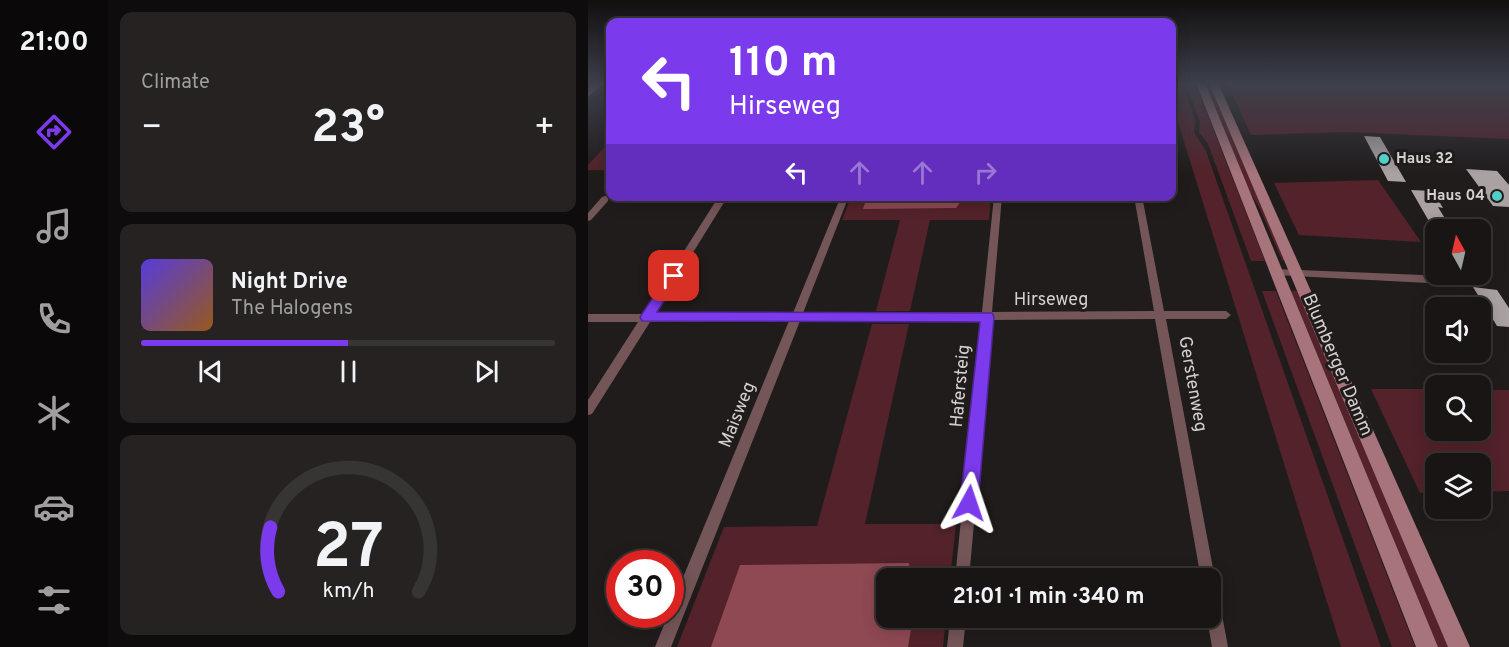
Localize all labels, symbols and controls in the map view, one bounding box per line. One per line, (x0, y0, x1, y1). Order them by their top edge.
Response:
text: 21:00 (19, 26, 89, 60)
text: 110 m (729, 38, 838, 91)
icon: left (630, 42, 708, 120)
text: Climate (141, 70, 210, 96)
text: Hirseweg (729, 90, 841, 124)
text: 23° (311, 101, 385, 158)
text: − (141, 108, 162, 150)
text: + (534, 108, 555, 150)
icon: directions (33, 111, 75, 153)
place label: Haus 32 (1396, 150, 1453, 169)
marker: Haus 32 (1377, 152, 1391, 166)
icon: left (780, 156, 813, 189)
icon: ahead (843, 156, 876, 189)
icon: ahead (906, 156, 939, 189)
icon: right (969, 156, 1002, 189)
place label: Haus 04 (1426, 187, 1485, 206)
marker: Haus 04 (1490, 189, 1504, 203)
icon: music (33, 205, 75, 247)
north arrow (1425, 219, 1491, 285)
map controls (1425, 219, 1491, 519)
pin (648, 250, 699, 301)
icon: arrive (657, 259, 690, 292)
text: Night Drive (231, 269, 348, 296)
street label: Hirseweg (1014, 289, 1088, 312)
street label: Blumberger Damm (1297, 290, 1377, 440)
text: The Halogens (231, 296, 353, 322)
button: sound (1425, 297, 1491, 363)
icon: phone (33, 298, 75, 340)
street label: Gerstenweg (1172, 334, 1212, 434)
street label: Hafersteig (946, 344, 976, 428)
icon: previous (194, 355, 227, 388)
icon: pause (332, 355, 365, 388)
icon: next (470, 355, 503, 388)
button: search (1425, 375, 1491, 441)
street label: Maisweg (714, 379, 762, 451)
icon: climate (33, 392, 75, 434)
button: layers (1425, 453, 1491, 519)
position arrow (937, 471, 1001, 535)
icon: car (33, 486, 75, 528)
text: 27 (312, 511, 384, 590)
speed limit sign: 30 (606, 550, 684, 628)
icon: filters (33, 579, 75, 621)
text: km/h (322, 579, 374, 606)
text: 21:01 · 1 min · 340 m (952, 584, 1145, 611)

